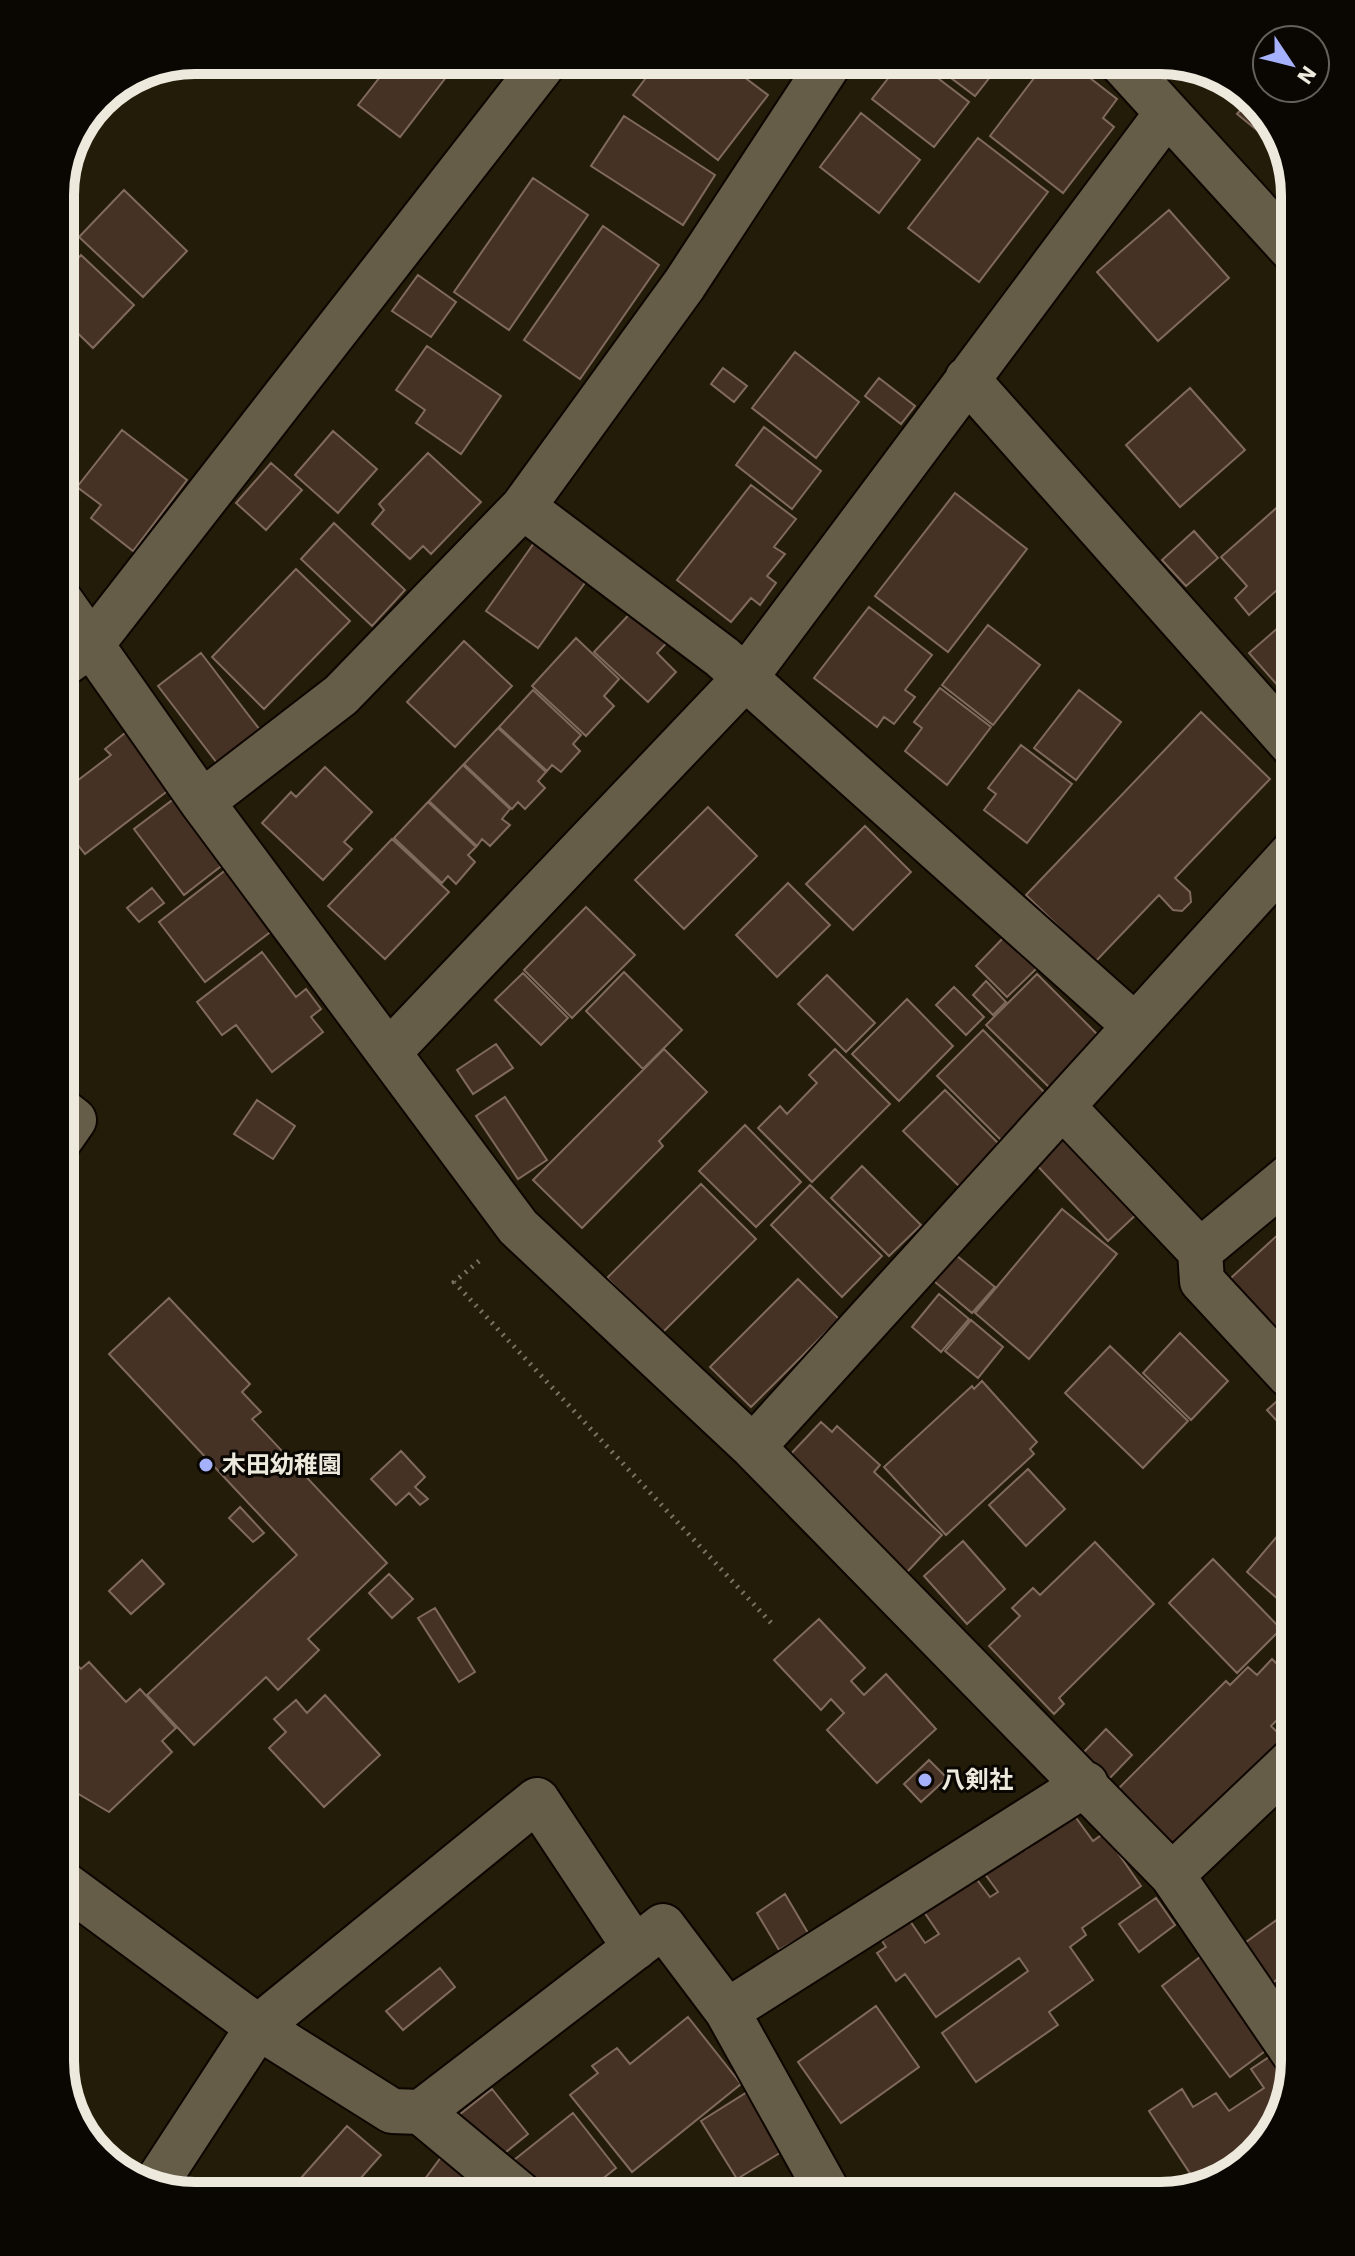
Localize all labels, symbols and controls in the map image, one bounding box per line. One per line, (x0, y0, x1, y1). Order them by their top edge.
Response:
north arrow (1251, 24, 1331, 104)
text: N (1292, 61, 1322, 89)
place label: 木田幼稚園 (222, 1451, 342, 1479)
marker: 木田幼稚園 (197, 1456, 215, 1474)
place label: 八剣社 (941, 1766, 1013, 1794)
marker: 八剣社 (916, 1771, 934, 1789)

